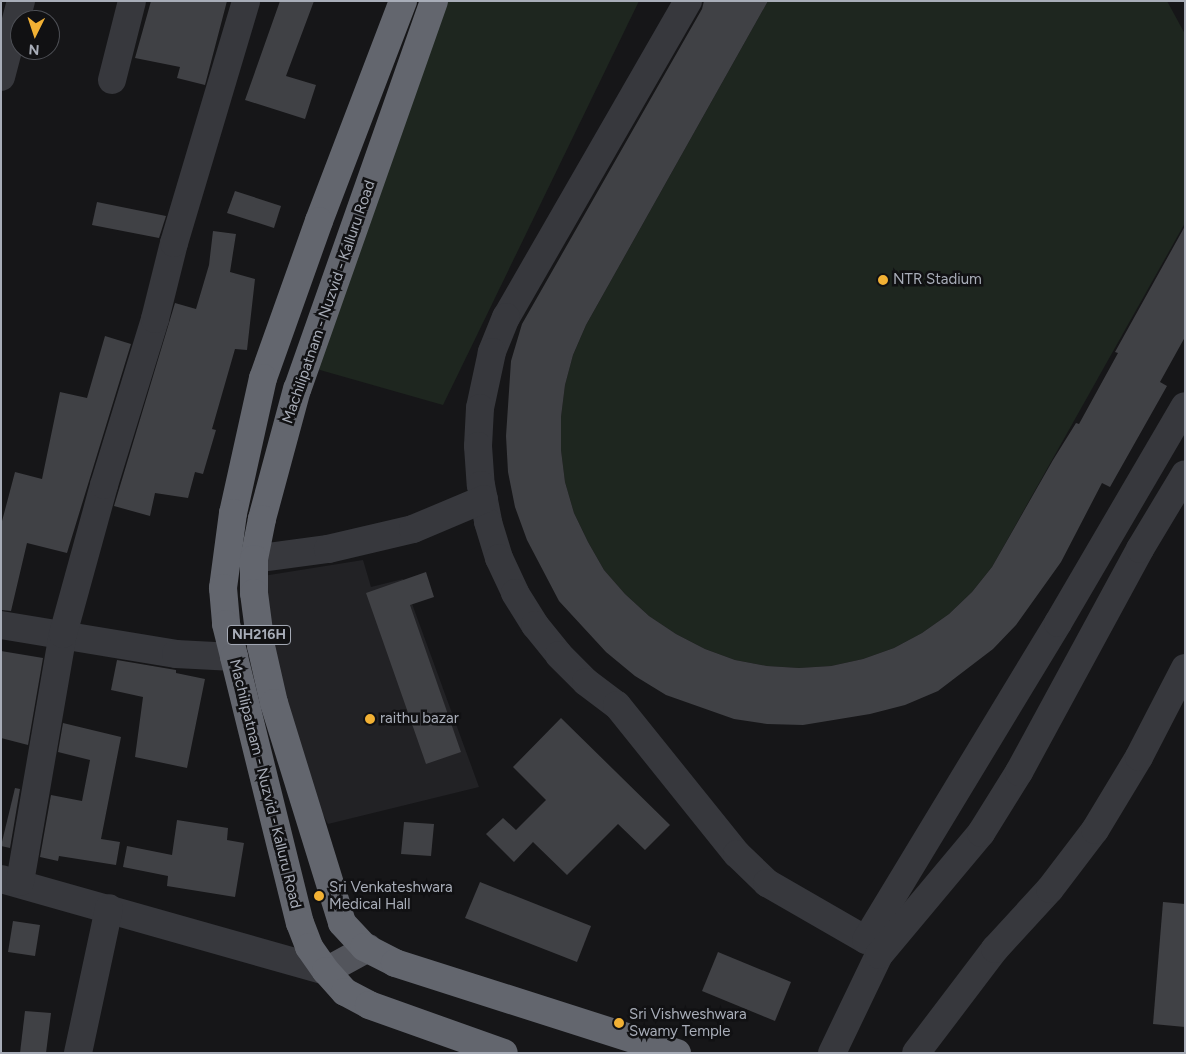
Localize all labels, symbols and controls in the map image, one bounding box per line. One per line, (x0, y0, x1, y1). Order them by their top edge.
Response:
north arrow (10, 10, 60, 60)
text: N (28, 41, 40, 58)
street label: Machilipatnam - Nuzvid - Kalluru Road (279, 178, 379, 426)
place label: NTR Stadium (893, 271, 982, 289)
marker: NTR Stadium (877, 274, 889, 286)
road number: NH216H (226, 624, 292, 646)
street label: Machilipatnam - Nuzvid - Kalluru Road (225, 658, 305, 910)
place label: raithu bazar (380, 710, 459, 728)
marker: raithu bazar (364, 713, 376, 725)
place label: Sri Venkateshwara Medical Hall (329, 878, 453, 913)
marker: Sri Venkateshwara Medical Hall (313, 890, 325, 902)
place label: Sri Vishweshwara Swamy Temple (629, 1005, 747, 1040)
marker: Sri Vishweshwara Swamy Temple (613, 1017, 625, 1029)

